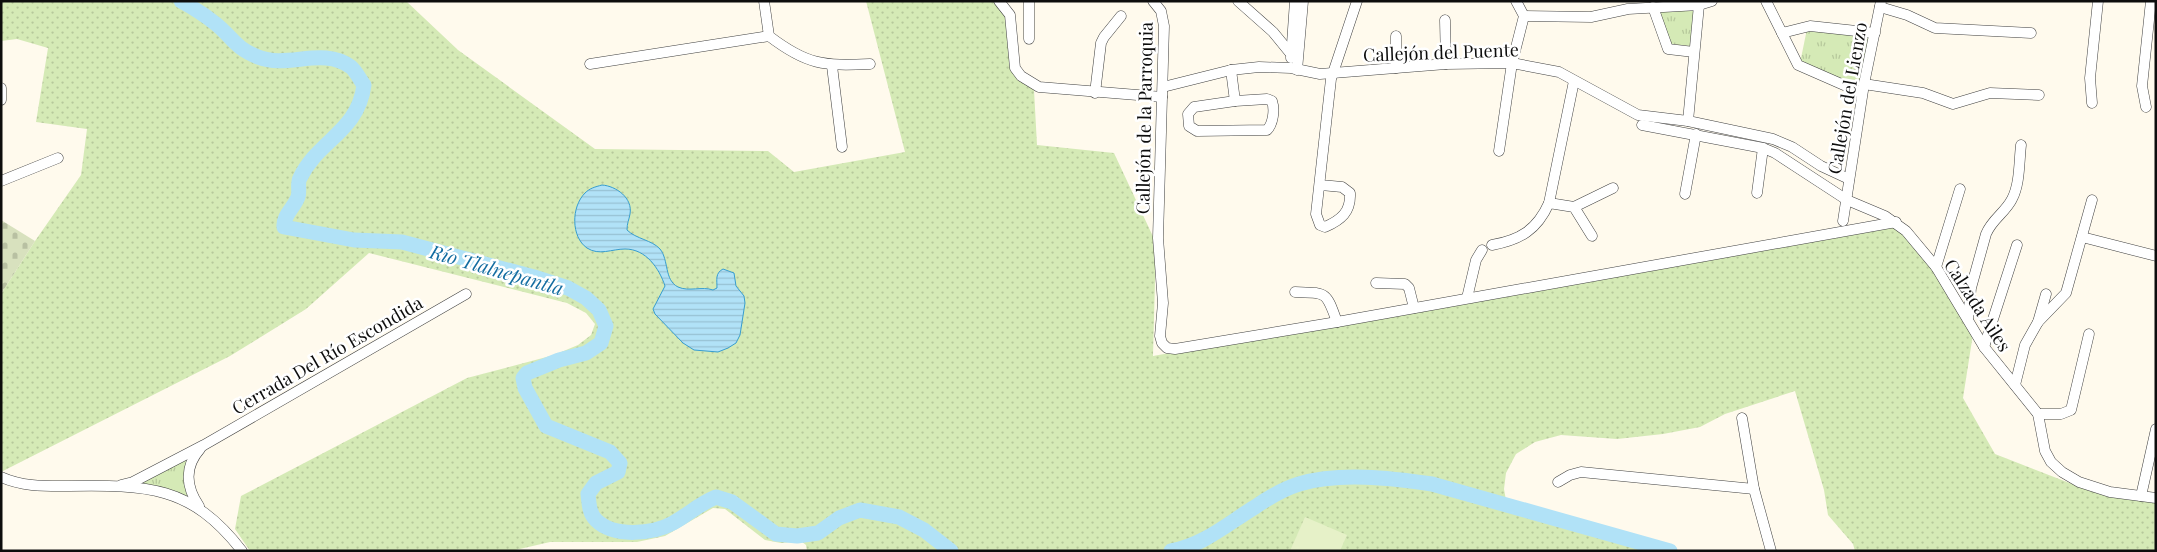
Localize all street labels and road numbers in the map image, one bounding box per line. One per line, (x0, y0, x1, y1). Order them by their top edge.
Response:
street label: Callejón del Lienzo (1822, 20, 1872, 176)
street label: Callejón de la Parroquia (1130, 22, 1158, 214)
street label: Callejón del Puente (1363, 37, 1519, 67)
street label: Calzada Ailes (1939, 254, 2017, 356)
street label: Cerrada Del Río Escondida (227, 290, 427, 420)

